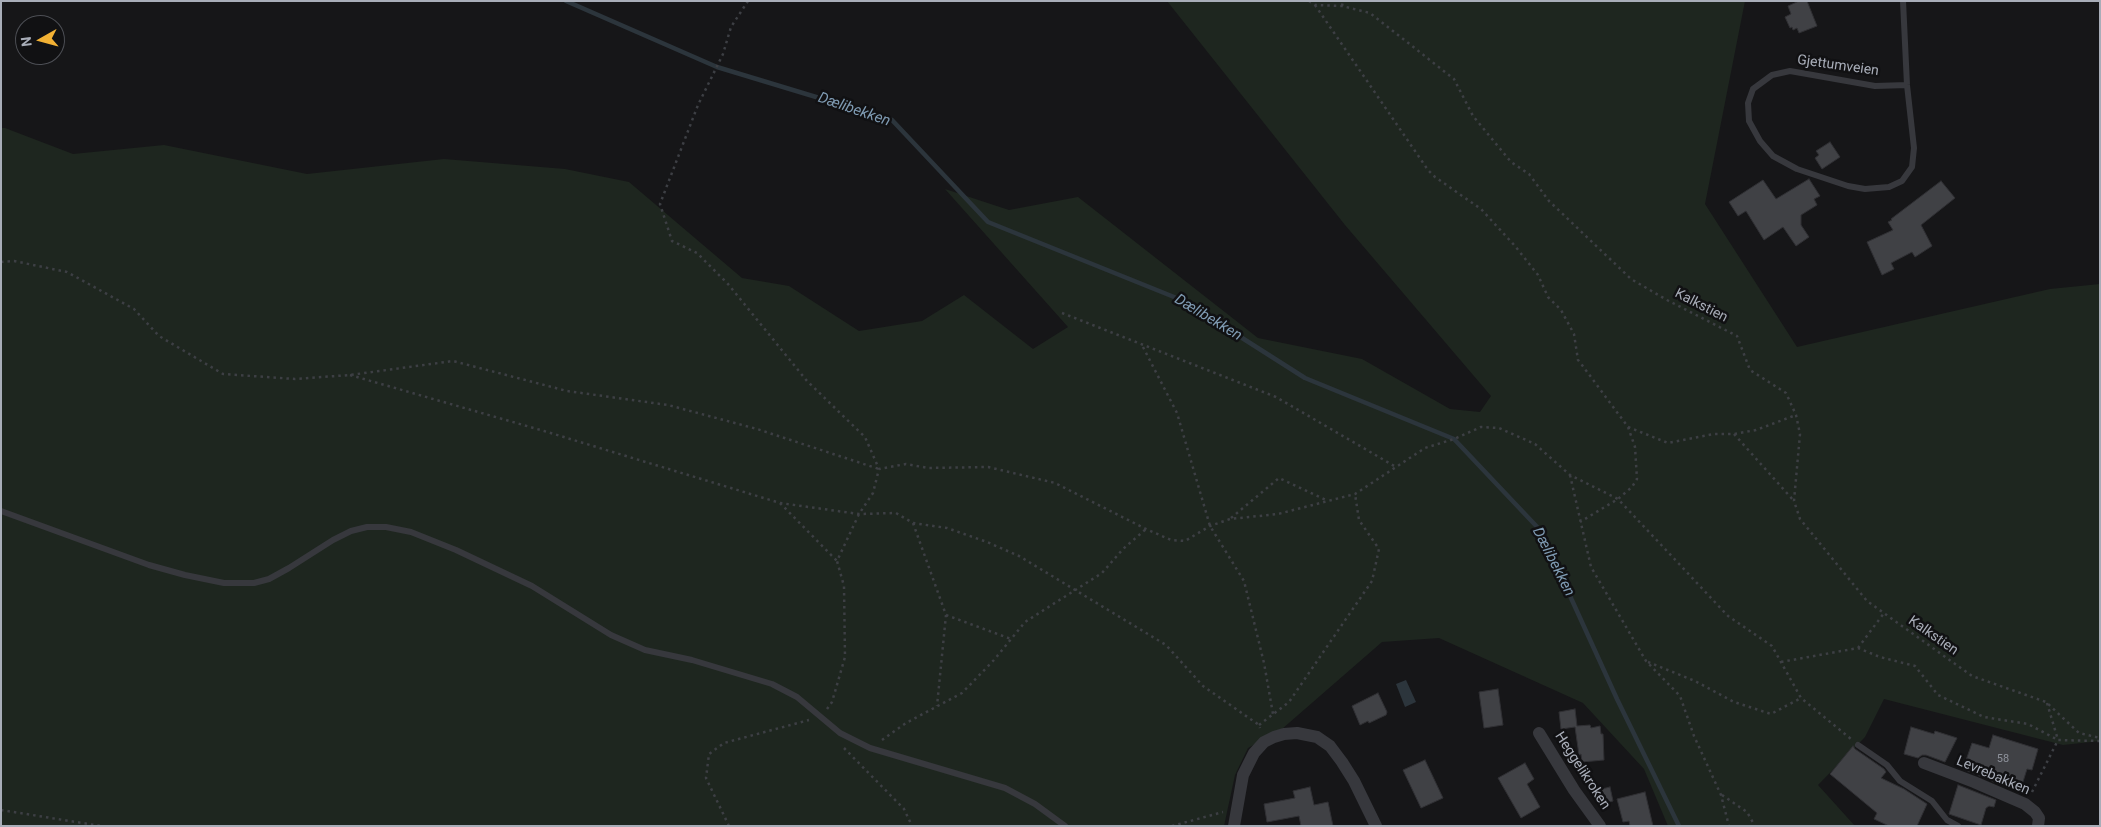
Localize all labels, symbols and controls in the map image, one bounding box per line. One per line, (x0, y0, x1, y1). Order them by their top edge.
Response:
north arrow (15, 15, 65, 65)
text: N (18, 36, 35, 48)
street label: Gjettumveien (1796, 52, 1880, 80)
water label: Dælibekken (816, 89, 892, 131)
street label: Kalkstien (1672, 286, 1730, 326)
water label: Dælibekken (1171, 291, 1245, 345)
water label: Dælibekken (1528, 524, 1578, 600)
street label: Kalkstien (1905, 613, 1961, 659)
street label: Heggelikroken (1551, 729, 1613, 813)
house number: 58 (1997, 752, 2009, 766)
street label: Levrebakken (1954, 753, 2032, 799)

